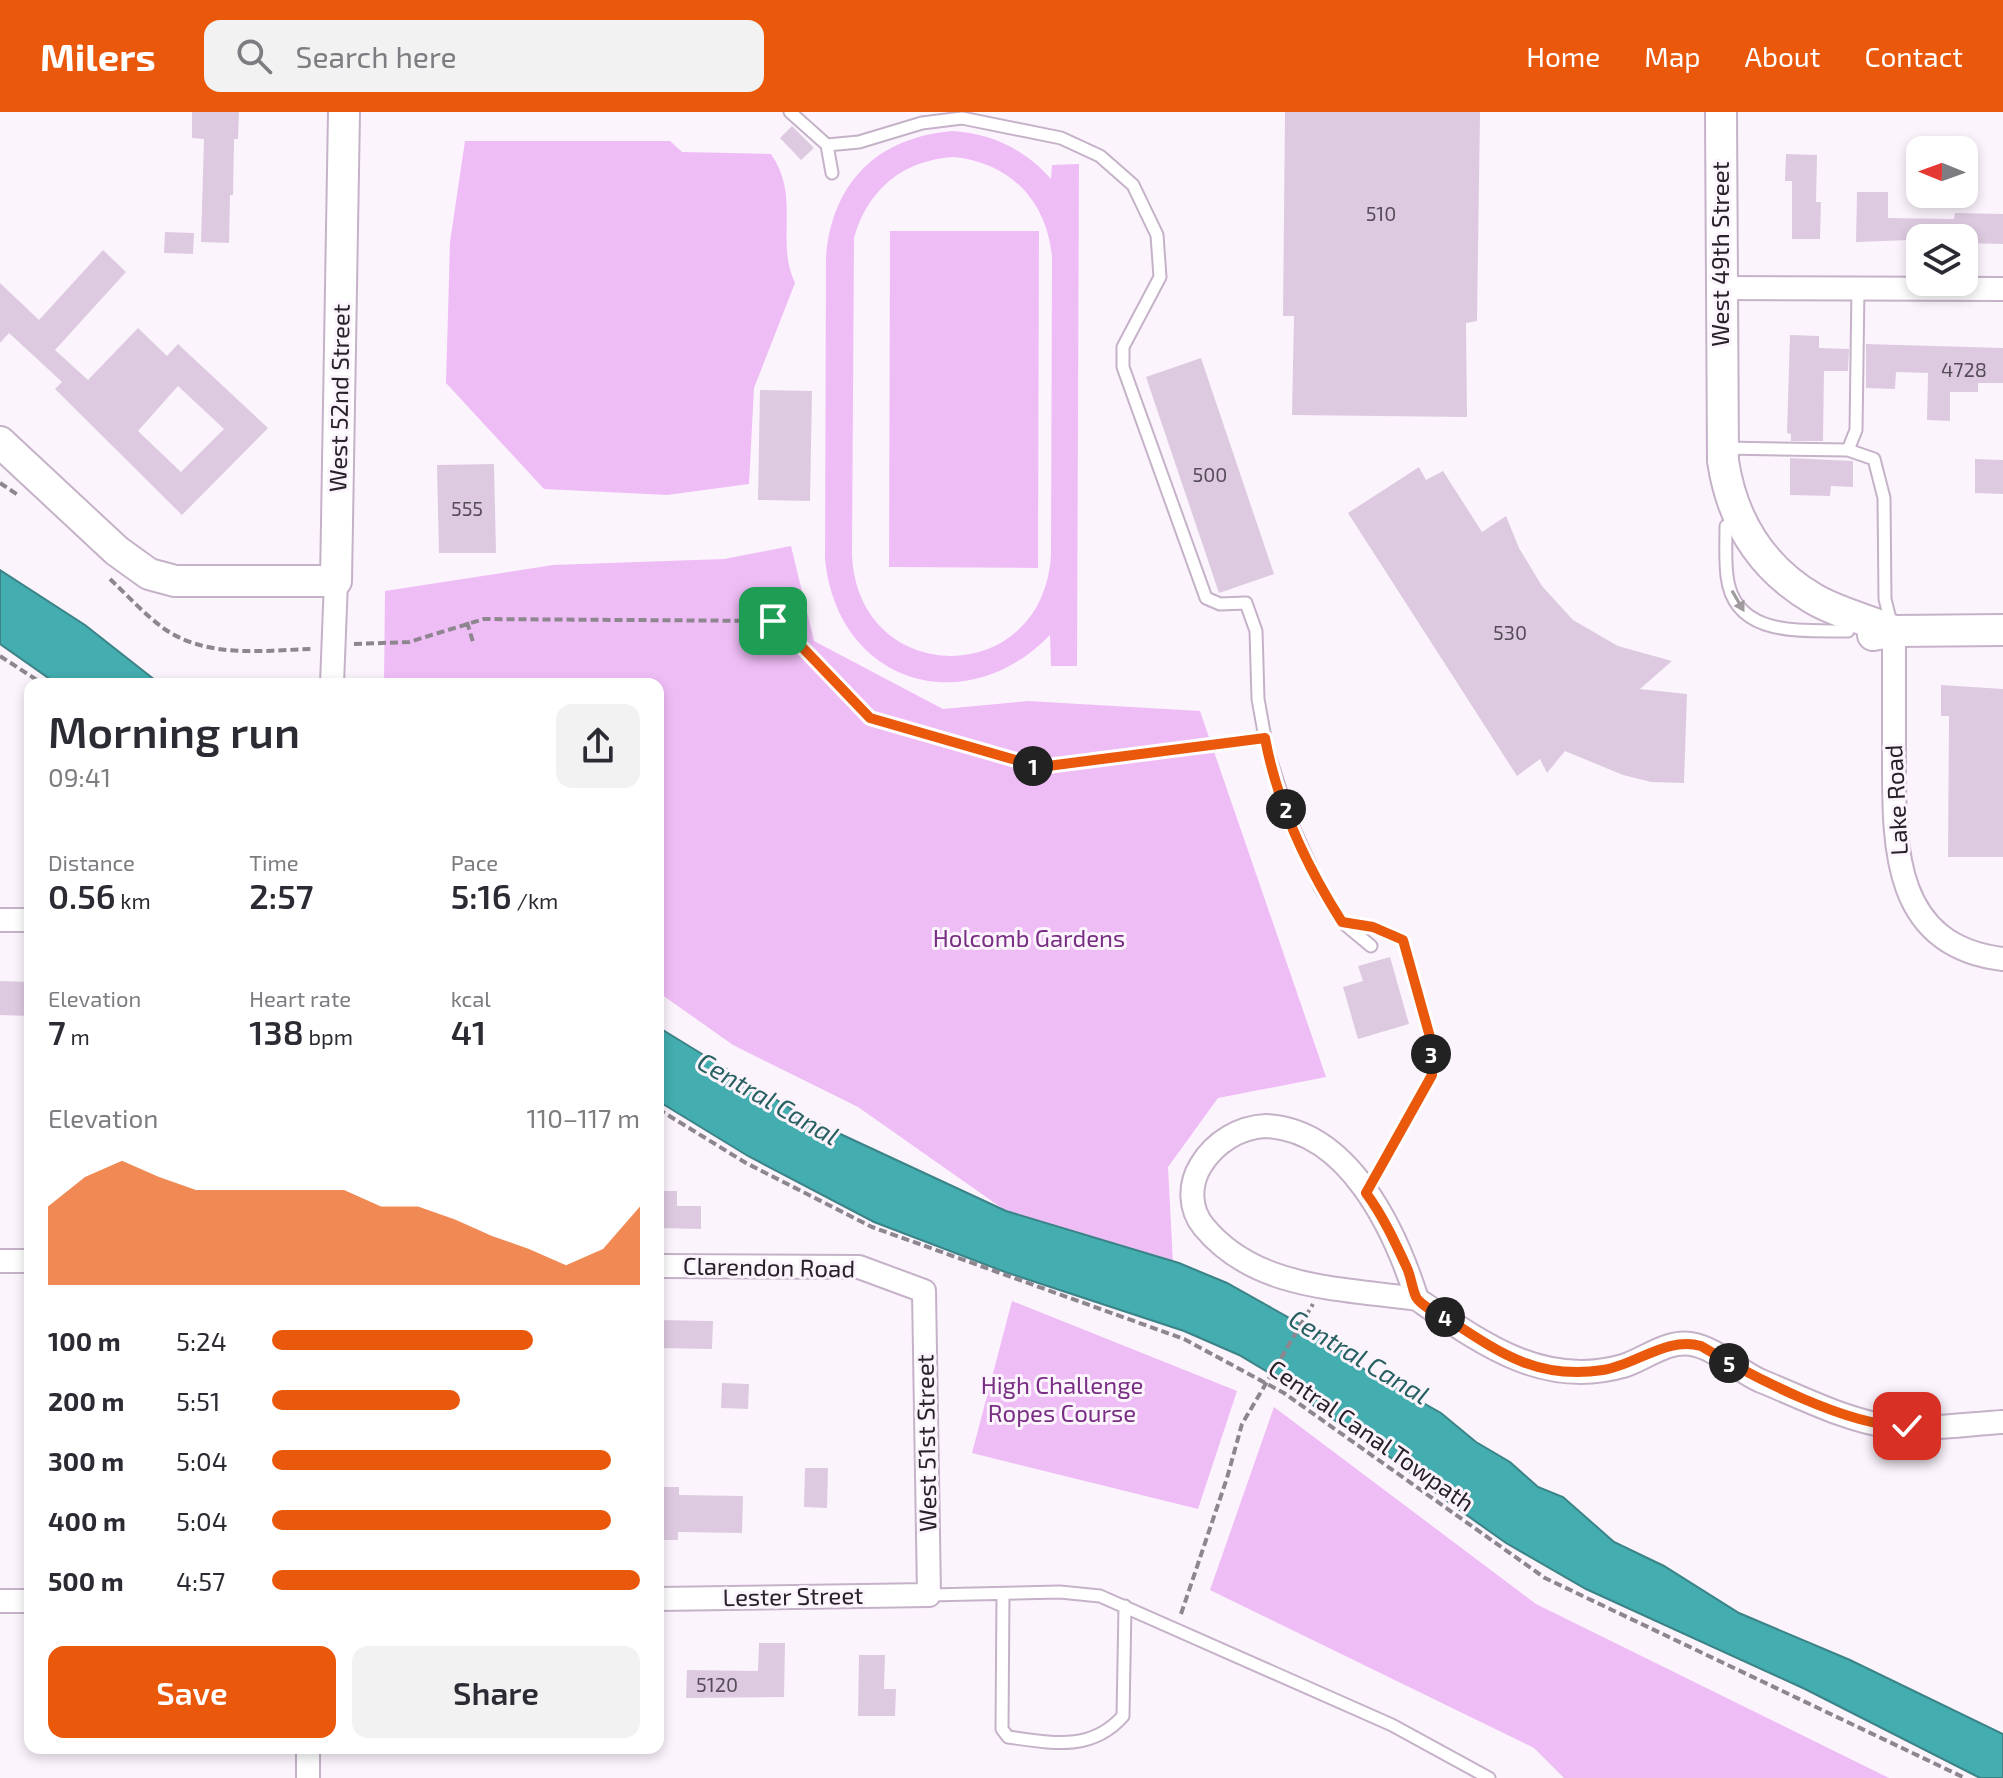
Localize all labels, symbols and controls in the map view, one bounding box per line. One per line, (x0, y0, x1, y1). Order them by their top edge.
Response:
search box (204, 20, 764, 92)
text: Milers (40, 33, 156, 79)
icon: search (232, 34, 276, 78)
text: Search here (296, 38, 457, 74)
text: Home (1526, 39, 1600, 73)
text: Map (1644, 39, 1701, 73)
text: About (1745, 39, 1820, 73)
text: Contact (1864, 39, 1963, 73)
north arrow (1906, 136, 1978, 208)
map controls (1906, 136, 1978, 296)
street label: West 49th Street (1705, 161, 1734, 347)
house number: 510 (1366, 201, 1396, 225)
button: layers (1906, 224, 1978, 296)
street label: West 52nd Street (322, 304, 355, 492)
house number: 4728 (1941, 357, 1987, 381)
house number: 500 (1193, 462, 1227, 486)
house number: 555 (451, 496, 483, 520)
pin (739, 587, 807, 655)
one-way arrow (1730, 590, 1744, 613)
icon: arrive (751, 599, 795, 643)
house number: 530 (1493, 620, 1527, 644)
text: Morning run (48, 704, 300, 757)
button: share (556, 704, 640, 788)
street label: Lake Road (1878, 744, 1913, 856)
pin: 1 (1013, 746, 1053, 786)
text: 1 (1028, 753, 1038, 779)
text: 09:41 (48, 761, 111, 792)
pin: 2 (1266, 789, 1306, 829)
text: 2 (1280, 796, 1292, 822)
text: Distance (48, 849, 135, 875)
text: Time (249, 849, 299, 875)
text: Pace (451, 849, 498, 875)
text: 0.56 (48, 875, 115, 916)
text: 2:57 (249, 875, 314, 916)
text: 5:16 (451, 875, 512, 916)
text: km (115, 887, 151, 913)
text: /km (512, 887, 558, 913)
park label: Holcomb Gardens (933, 923, 1125, 952)
text: Elevation (48, 985, 141, 1011)
text: Heart rate (249, 985, 351, 1011)
text: kcal (451, 985, 491, 1011)
text: 7 (48, 1011, 66, 1052)
text: 138 (249, 1011, 304, 1052)
text: 41 (451, 1011, 486, 1052)
text: m (66, 1023, 90, 1049)
text: bpm (304, 1023, 353, 1049)
pin: 3 (1411, 1034, 1451, 1074)
text: 3 (1425, 1041, 1437, 1067)
water label: Central Canal (693, 1045, 845, 1151)
text: Elevation (48, 1102, 158, 1133)
text: 110–117 m (526, 1102, 640, 1133)
street label: Clarendon Road (683, 1251, 855, 1282)
pin: 4 (1425, 1297, 1465, 1337)
water label: Central Canal (1284, 1302, 1436, 1410)
text: 4 (1438, 1304, 1452, 1330)
text: 100 m (48, 1325, 121, 1356)
text: 5:24 (176, 1325, 227, 1356)
pin: 5 (1709, 1343, 1749, 1383)
text: 5 (1723, 1350, 1735, 1376)
street label: Central Canal Towpath (1263, 1353, 1480, 1517)
street label: West 51st Street (909, 1354, 942, 1532)
park label: High Challenge Ropes Course (981, 1370, 1143, 1427)
text: 200 m (48, 1385, 124, 1416)
text: 5:51 (176, 1385, 220, 1416)
pin (1873, 1392, 1941, 1460)
icon: check (1885, 1404, 1929, 1448)
text: 300 m (48, 1445, 124, 1476)
text: 5:04 (176, 1445, 228, 1476)
text: 400 m (48, 1505, 126, 1536)
text: 5:04 (176, 1505, 228, 1536)
text: 500 m (48, 1565, 124, 1596)
text: 4:57 (176, 1565, 225, 1596)
street label: Lester Street (722, 1580, 864, 1611)
button: Save (48, 1646, 336, 1738)
button: Share (352, 1646, 640, 1738)
house number: 5120 (696, 1672, 738, 1696)

